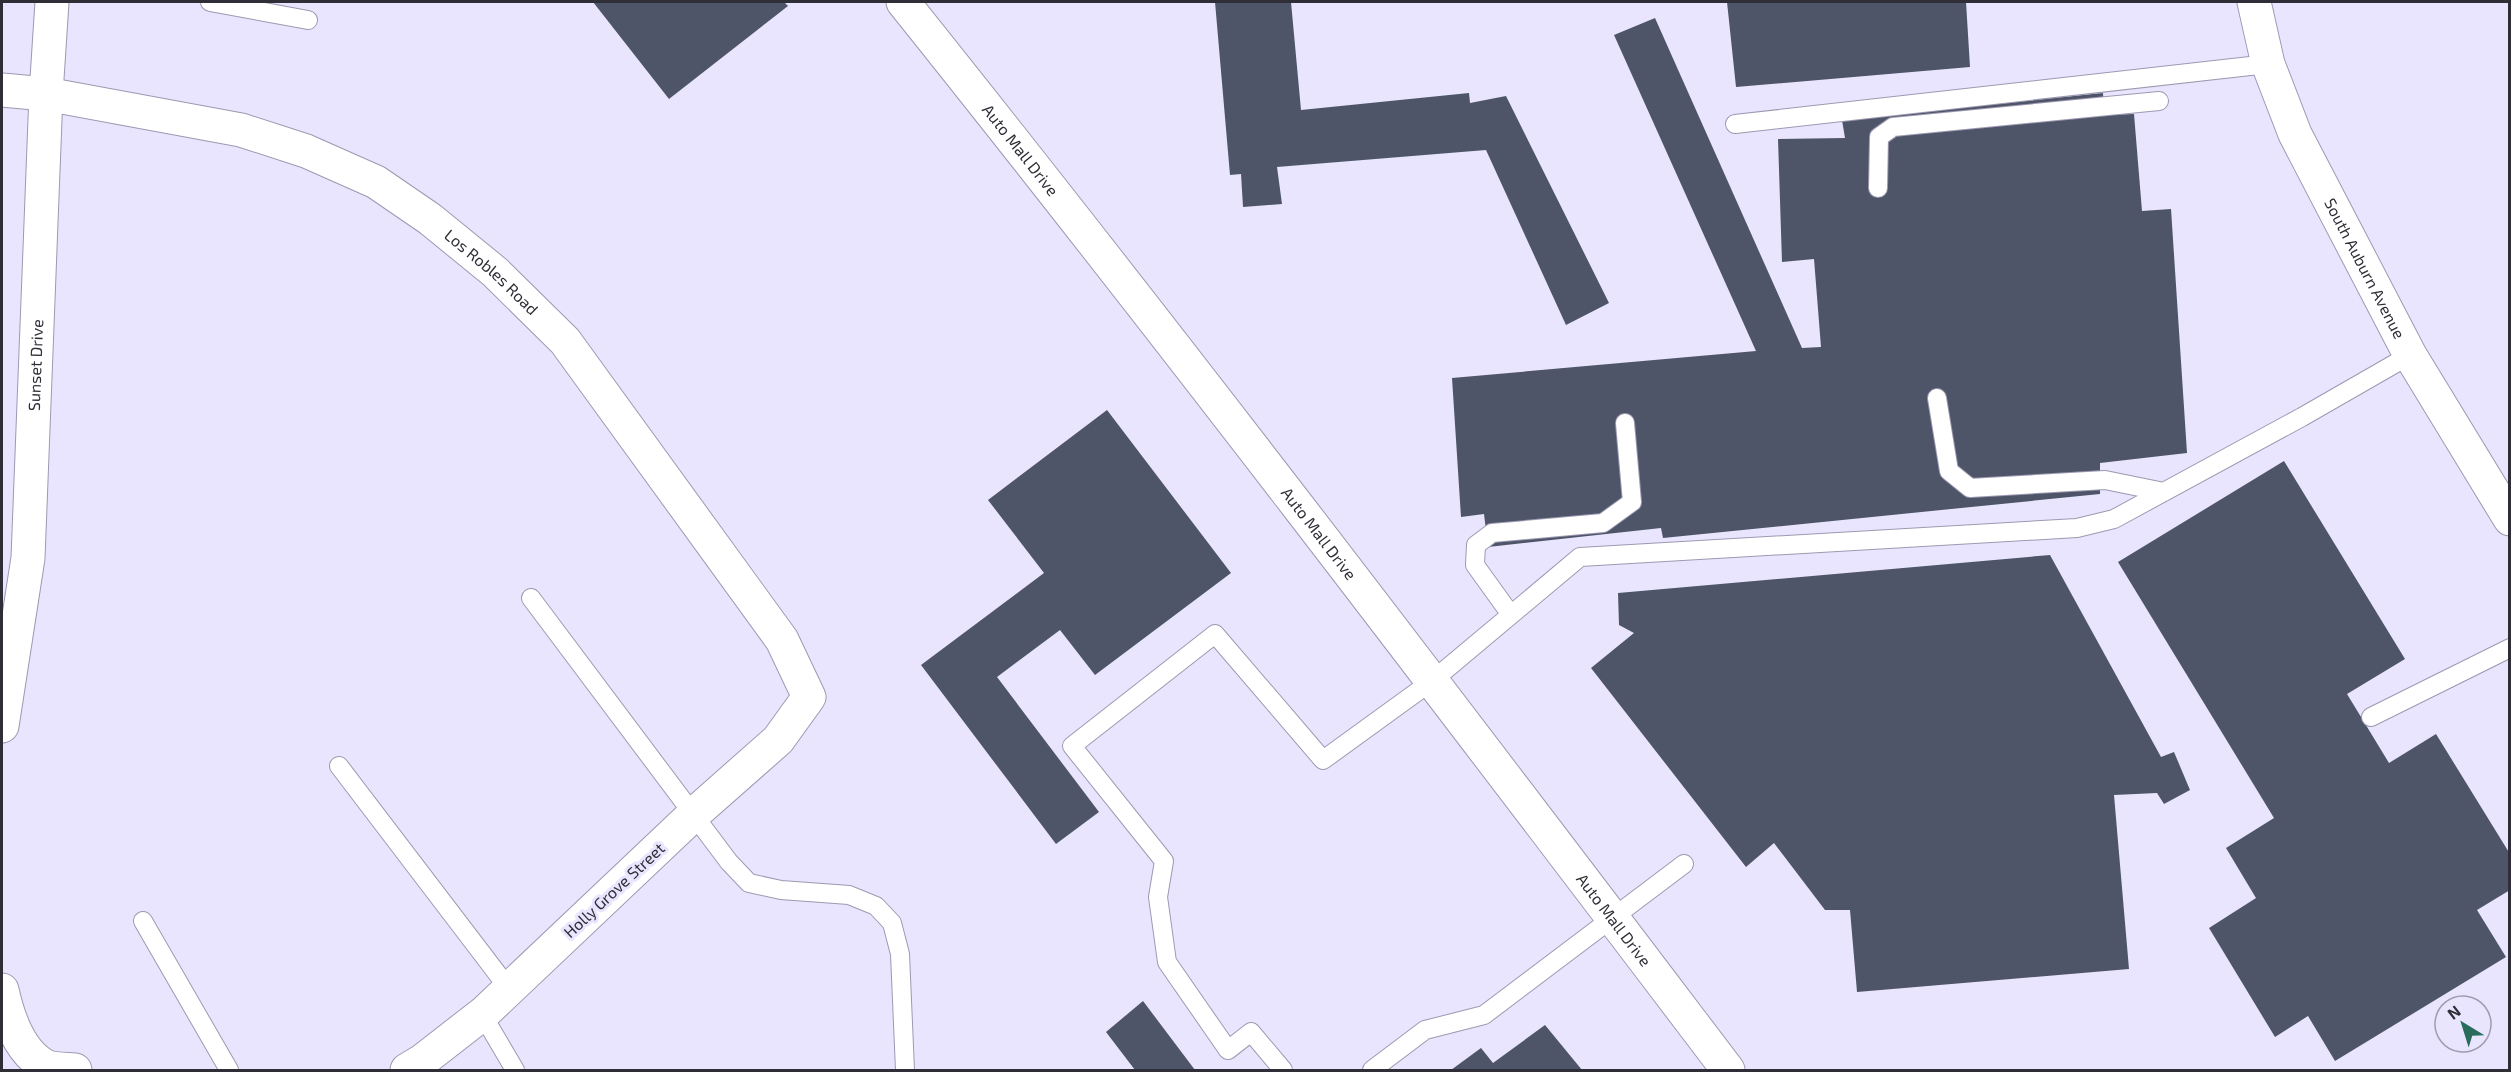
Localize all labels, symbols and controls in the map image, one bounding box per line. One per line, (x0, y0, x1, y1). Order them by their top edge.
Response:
street label: Auto Mall Drive (979, 100, 1063, 199)
street label: South Auburn Avenue (2321, 195, 2410, 342)
street label: Los Robles Road (441, 225, 542, 318)
street label: Sunset Drive (24, 319, 46, 411)
street label: Auto Mall Drive (1278, 483, 1361, 583)
street label: Holly Grove Street (559, 838, 668, 941)
street label: Auto Mall Drive (1573, 869, 1656, 970)
north arrow (2433, 994, 2493, 1054)
text: N (2443, 1001, 2464, 1023)

